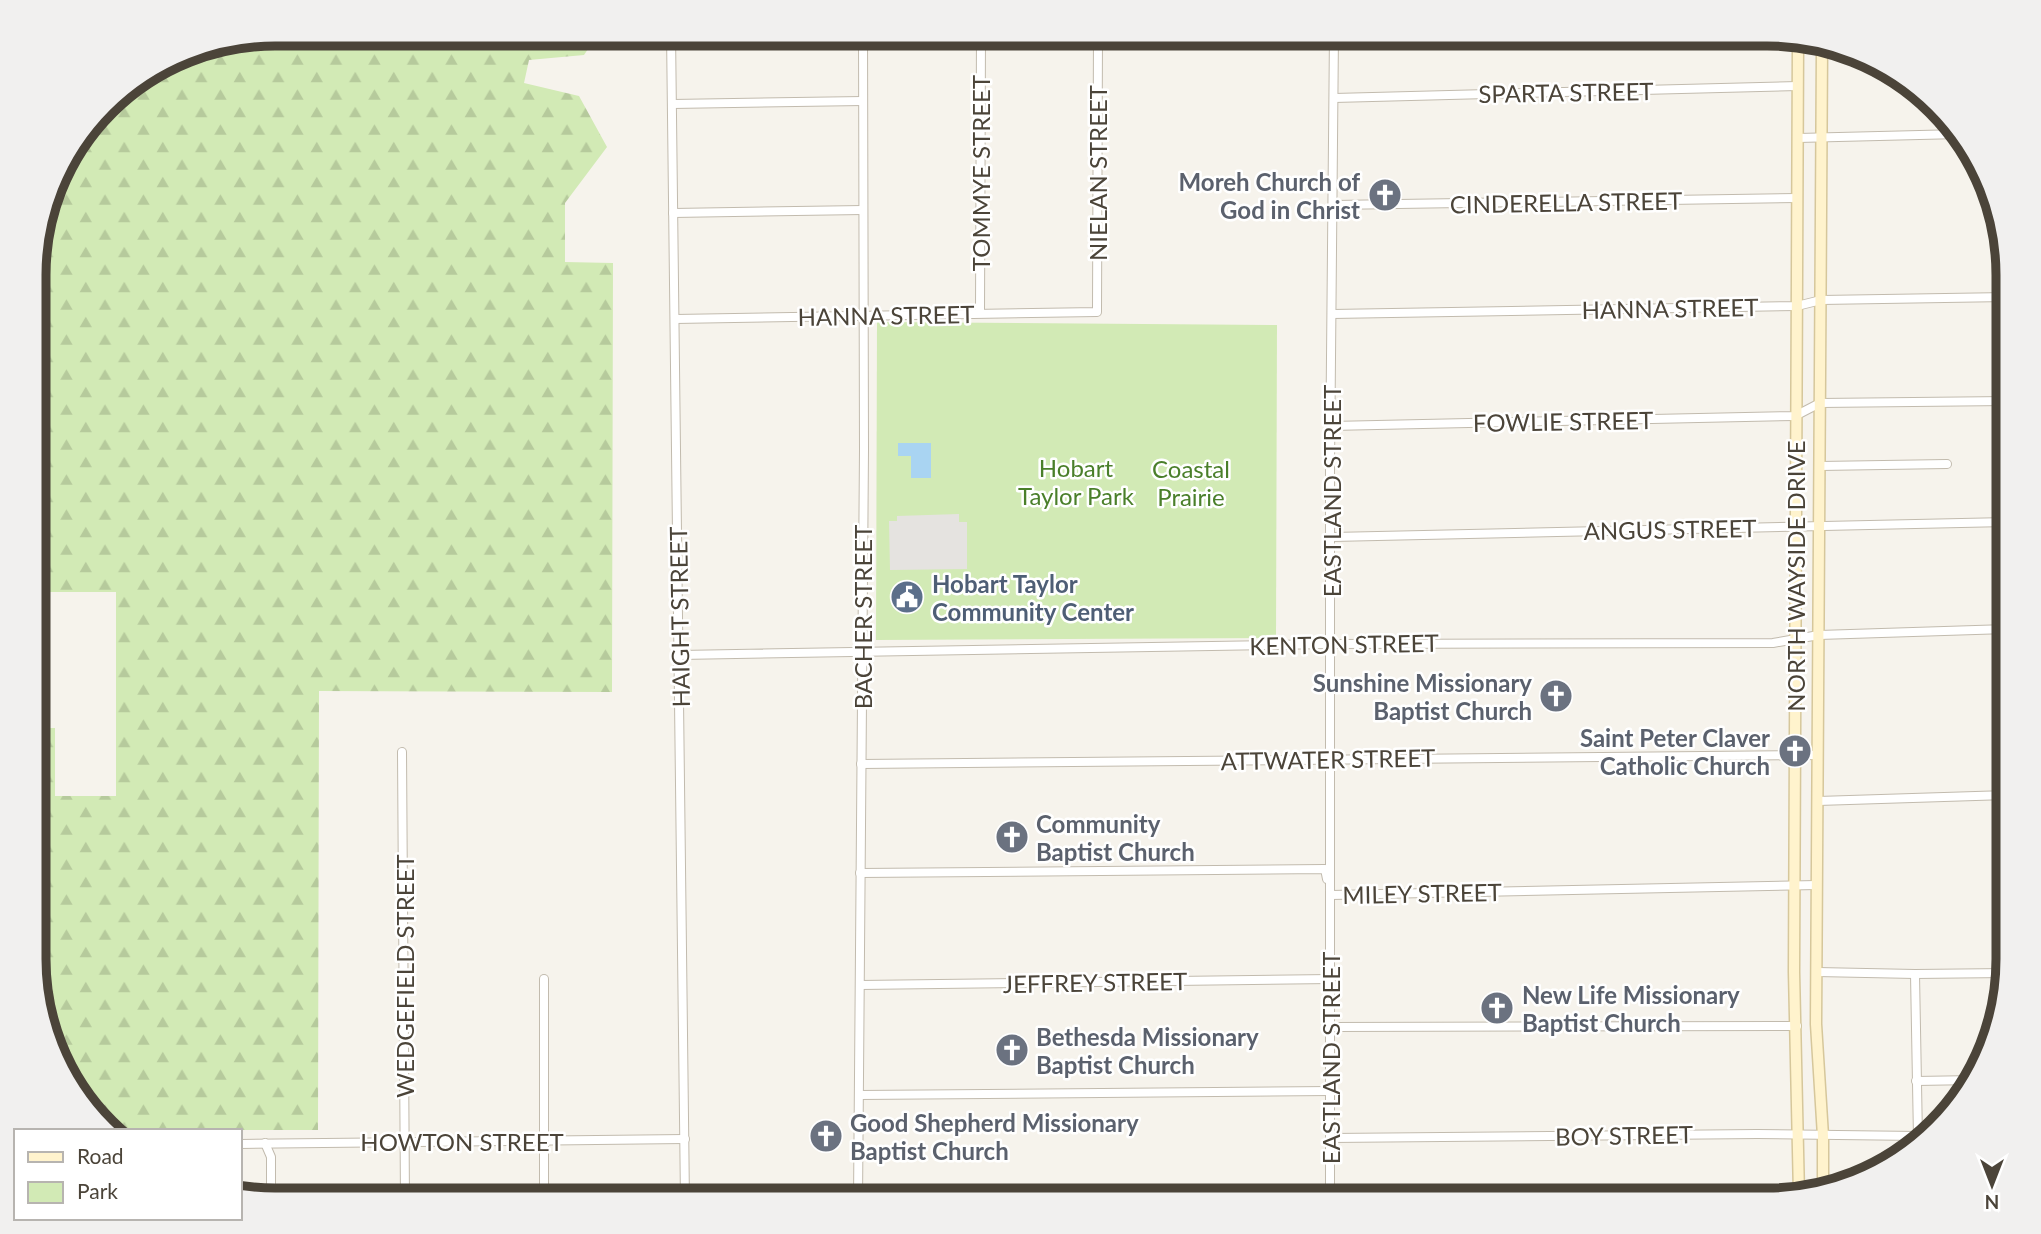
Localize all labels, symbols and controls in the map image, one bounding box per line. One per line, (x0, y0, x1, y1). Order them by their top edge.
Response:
street label: TOMMYE STREET (966, 75, 995, 271)
street label: SPARTA STREET (1478, 76, 1654, 108)
street label: NIELAN STREET (1083, 85, 1112, 261)
place label: Moreh Church of God in Christ (1179, 167, 1360, 224)
church icon: Moreh Church of God in Christ (1366, 176, 1404, 214)
street label: CINDERELLA STREET (1450, 185, 1682, 219)
street label: HANNA STREET (1581, 292, 1759, 324)
street label: HANNA STREET (797, 299, 975, 331)
street label: EASTLAND STREET (1317, 385, 1346, 597)
street label: FOWLIE STREET (1473, 405, 1653, 437)
street label: NORTH WAYSIDE DRIVE (1781, 440, 1810, 712)
park label: Hobart Taylor Park (1018, 453, 1135, 510)
park label: Coastal Prairie (1152, 454, 1230, 511)
street label: ANGUS STREET (1583, 513, 1757, 545)
street label: BACHER STREET (848, 525, 877, 709)
street label: HAIGHT STREET (663, 526, 695, 708)
place label: Hobart Taylor Community Center (932, 569, 1134, 626)
public building icon: Hobart Taylor Community Center (888, 578, 926, 616)
street label: KENTON STREET (1249, 628, 1439, 660)
place label: Sunshine Missionary Baptist Church (1313, 668, 1532, 725)
church icon: Sunshine Missionary Baptist Church (1537, 677, 1575, 715)
place label: Saint Peter Claver Catholic Church (1580, 723, 1770, 780)
church icon: Saint Peter Claver Catholic Church (1776, 732, 1814, 770)
street label: ATTWATER STREET (1220, 743, 1436, 775)
place label: Community Baptist Church (1036, 809, 1195, 866)
church icon: Community Baptist Church (993, 818, 1031, 856)
street label: WEDGEFIELD STREET (390, 854, 419, 1098)
street label: MILEY STREET (1342, 877, 1502, 909)
street label: EASTLAND STREET (1316, 952, 1345, 1164)
street label: JEFFREY STREET (1003, 966, 1187, 998)
place label: New Life Missionary Baptist Church (1522, 980, 1740, 1037)
church icon: New Life Missionary Baptist Church (1478, 989, 1516, 1027)
place label: Bethesda Missionary Baptist Church (1036, 1022, 1259, 1079)
church icon: Bethesda Missionary Baptist Church (993, 1031, 1031, 1069)
place label: Good Shepherd Missionary Baptist Church (850, 1108, 1139, 1165)
church icon: Good Shepherd Missionary Baptist Church (807, 1117, 845, 1155)
street label: BOY STREET (1555, 1119, 1693, 1151)
street label: HOWTON STREET (360, 1127, 564, 1156)
legend (14, 1129, 242, 1220)
text: Road (77, 1143, 124, 1168)
north arrow (1957, 1150, 2027, 1220)
text: Park (77, 1178, 118, 1203)
text: N (1985, 1191, 1999, 1214)

